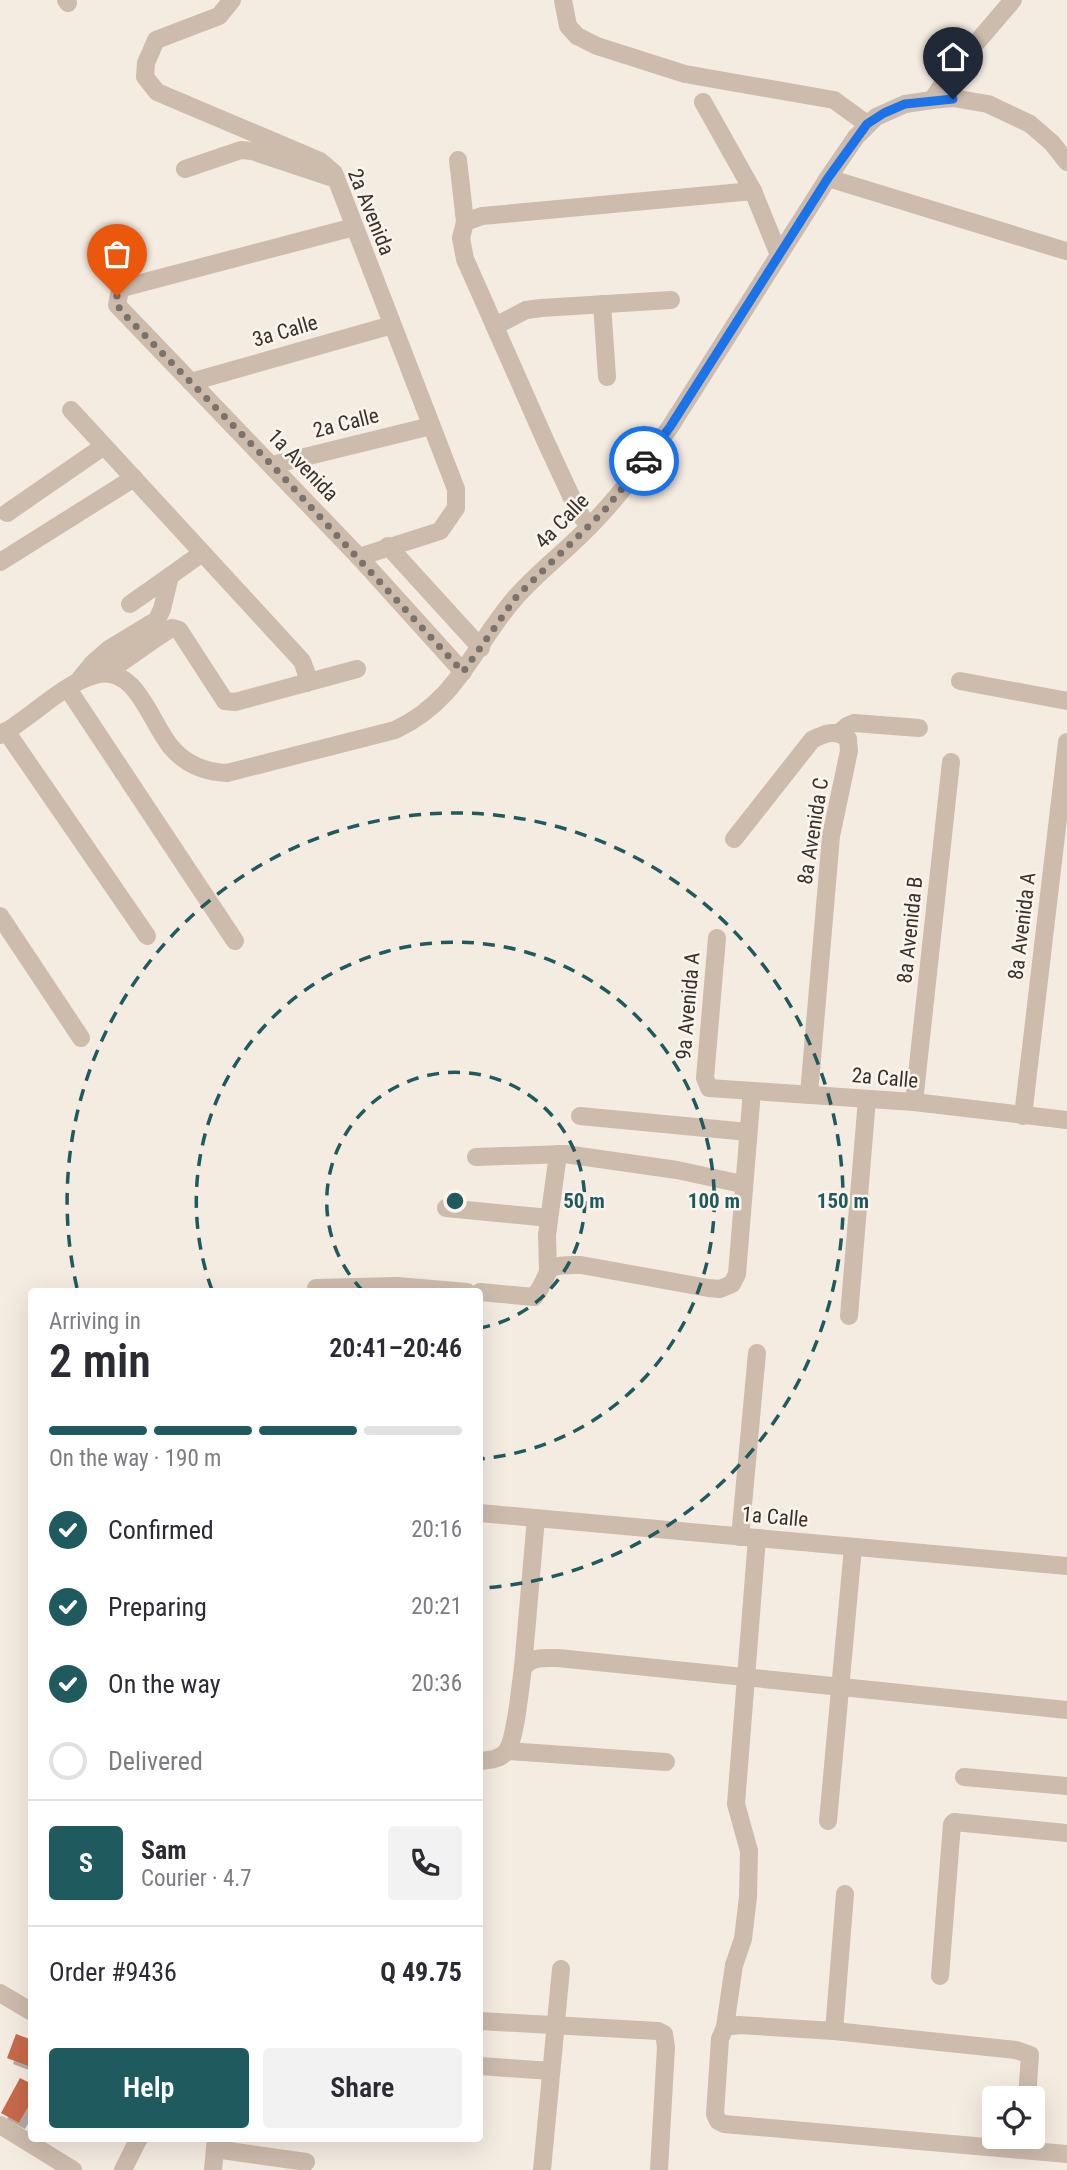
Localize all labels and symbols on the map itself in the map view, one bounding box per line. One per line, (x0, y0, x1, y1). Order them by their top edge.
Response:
pin (923, 27, 983, 99)
street label: 2a Avenida (343, 165, 399, 259)
pin (87, 224, 147, 296)
street label: 3a Calle (250, 310, 321, 352)
street label: 2a Calle (311, 403, 381, 443)
street label: 1a Avenida (263, 424, 343, 506)
courier (609, 426, 679, 496)
street label: 4a Calle (530, 489, 594, 553)
street label: 8a Avenida C (793, 776, 833, 886)
street label: 8a Avenida A (1004, 871, 1040, 981)
street label: 8a Avenida B (892, 875, 928, 985)
street label: 9a Avenida A (671, 951, 705, 1061)
street label: 2a Calle (851, 1063, 919, 1093)
centre of rings (443, 1189, 467, 1213)
text: 50 m (563, 1189, 605, 1213)
text: 100 m (688, 1189, 740, 1213)
text: 150 m (817, 1189, 869, 1213)
street label: 1a Calle (741, 1502, 809, 1532)

